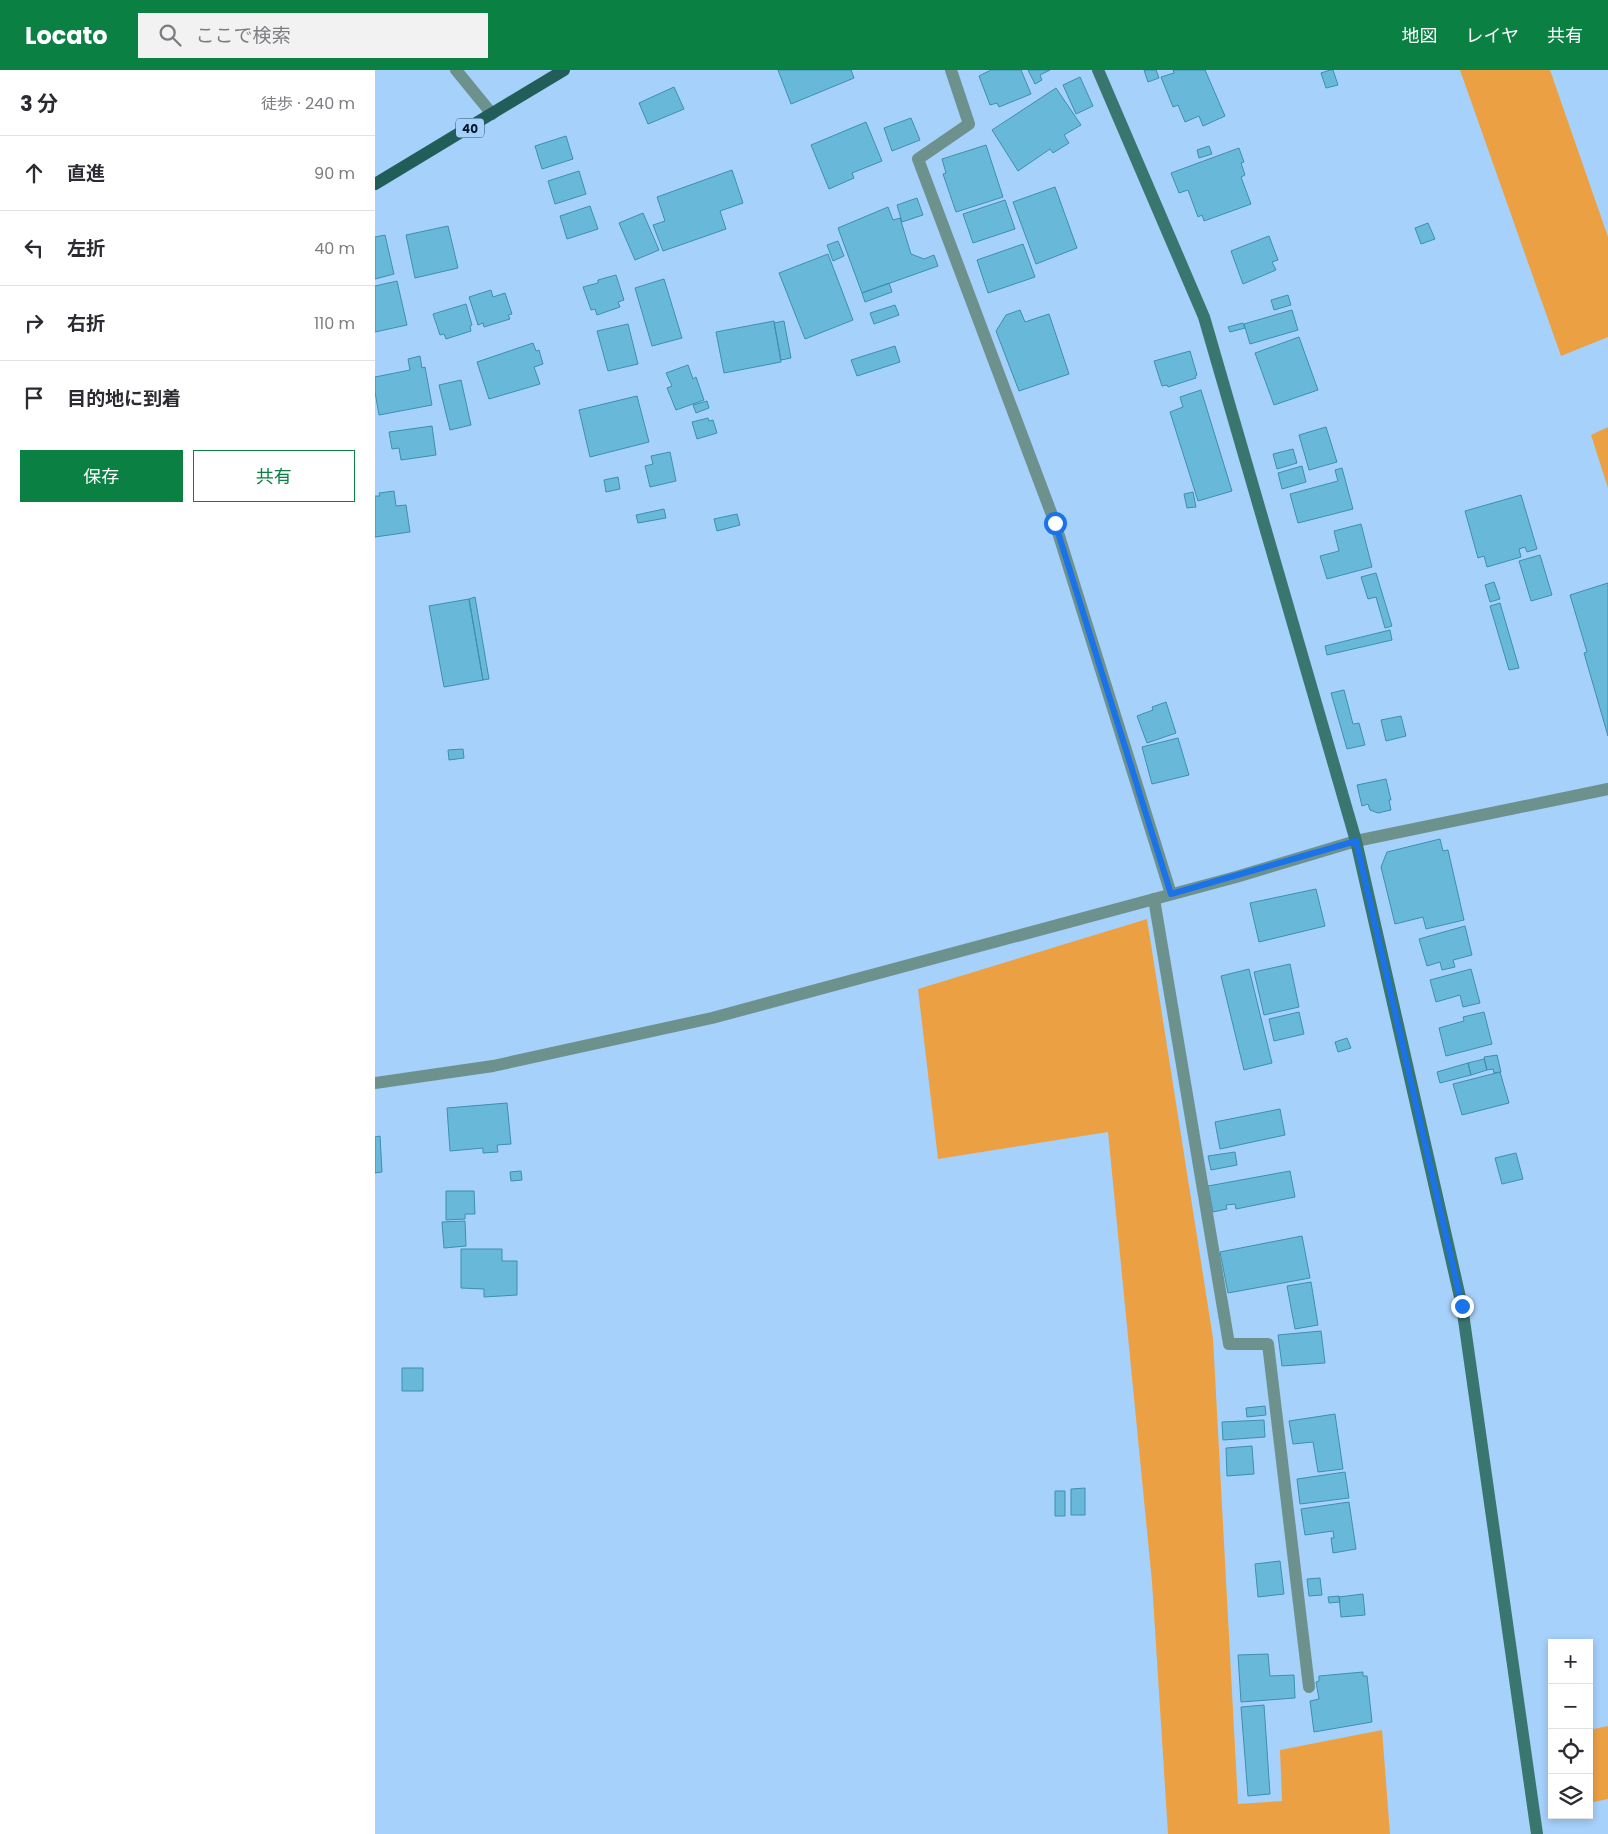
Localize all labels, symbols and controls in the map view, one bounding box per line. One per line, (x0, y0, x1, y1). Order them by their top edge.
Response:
search box (138, 13, 488, 58)
text: Locato (25, 19, 108, 52)
icon: search (156, 21, 184, 49)
text: ここで検索 (196, 22, 291, 49)
text: 地図 (1402, 23, 1438, 48)
text: レイヤ (1466, 23, 1519, 48)
text: 共有 (1547, 23, 1583, 48)
text: 3 分 (20, 89, 58, 118)
text: 徒歩 · 240 m (261, 92, 355, 115)
road number: 40 (456, 118, 484, 138)
icon: ahead (20, 159, 48, 187)
text: 直進 (67, 160, 105, 187)
text: 90 m (314, 162, 355, 185)
icon: left (20, 234, 48, 262)
text: 左折 (67, 235, 105, 262)
text: 40 m (314, 237, 355, 260)
icon: right (20, 309, 48, 337)
text: 右折 (67, 310, 105, 337)
text: 110 m (314, 312, 355, 335)
icon: arrive (20, 384, 48, 412)
text: 目的地に到着 (67, 385, 181, 412)
button: 保存 (20, 450, 183, 502)
button: 共有 (193, 450, 355, 502)
route start (1044, 512, 1067, 535)
route end (1451, 1295, 1474, 1318)
map controls (1548, 1639, 1593, 1819)
button: + (1548, 1639, 1593, 1684)
button: − (1548, 1684, 1593, 1729)
button: locate (1548, 1729, 1593, 1774)
button: layers (1548, 1774, 1593, 1819)

